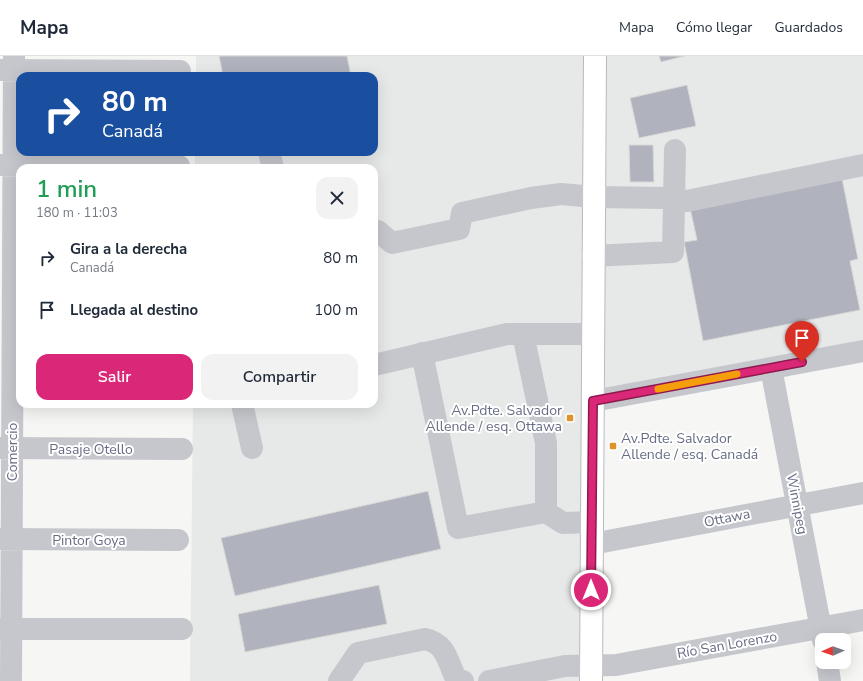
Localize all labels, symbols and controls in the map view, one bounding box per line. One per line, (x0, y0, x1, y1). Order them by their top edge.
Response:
text: Mapa (20, 15, 69, 41)
text: Mapa (619, 18, 654, 37)
text: Cómo llegar (676, 18, 752, 37)
text: Guardados (774, 18, 843, 37)
text: 80 m (102, 83, 168, 121)
icon: right (36, 88, 88, 140)
text: Canadá (102, 119, 163, 143)
text: 1 min (36, 173, 97, 205)
button: close (316, 177, 358, 219)
text: 180 m · 11:03 (36, 204, 118, 222)
text: Gira a la derecha (70, 239, 187, 259)
icon: right (36, 247, 58, 269)
text: 80 m (323, 248, 358, 268)
text: Canadá (70, 259, 114, 277)
icon: arrive (36, 299, 58, 321)
text: Llegada al destino (70, 300, 198, 320)
text: 100 m (314, 300, 358, 320)
pin (785, 321, 819, 362)
icon: arrive (791, 327, 813, 349)
button: Salir (36, 354, 193, 400)
button: Compartir (201, 354, 358, 400)
place label: Av.Pdte. Salvador Allende / esq. Ottawa (426, 401, 562, 436)
marker: Av.Pdte. Salvador Allende / esq. Ottawa (565, 413, 575, 423)
street label: Comercio (3, 422, 22, 481)
place label: Av.Pdte. Salvador Allende / esq. Canadá (621, 429, 758, 464)
street label: Pasaje Otello (49, 440, 133, 459)
marker: Av.Pdte. Salvador Allende / esq. Canadá (608, 441, 618, 451)
street label: Winnipeg (782, 472, 812, 536)
street label: Ottawa (702, 504, 752, 532)
street label: Pintor Goya (52, 531, 126, 550)
position arrow (570, 569, 612, 611)
street label: Río San Lorenzo (675, 627, 779, 663)
north arrow (815, 633, 851, 669)
map controls (815, 633, 851, 669)

